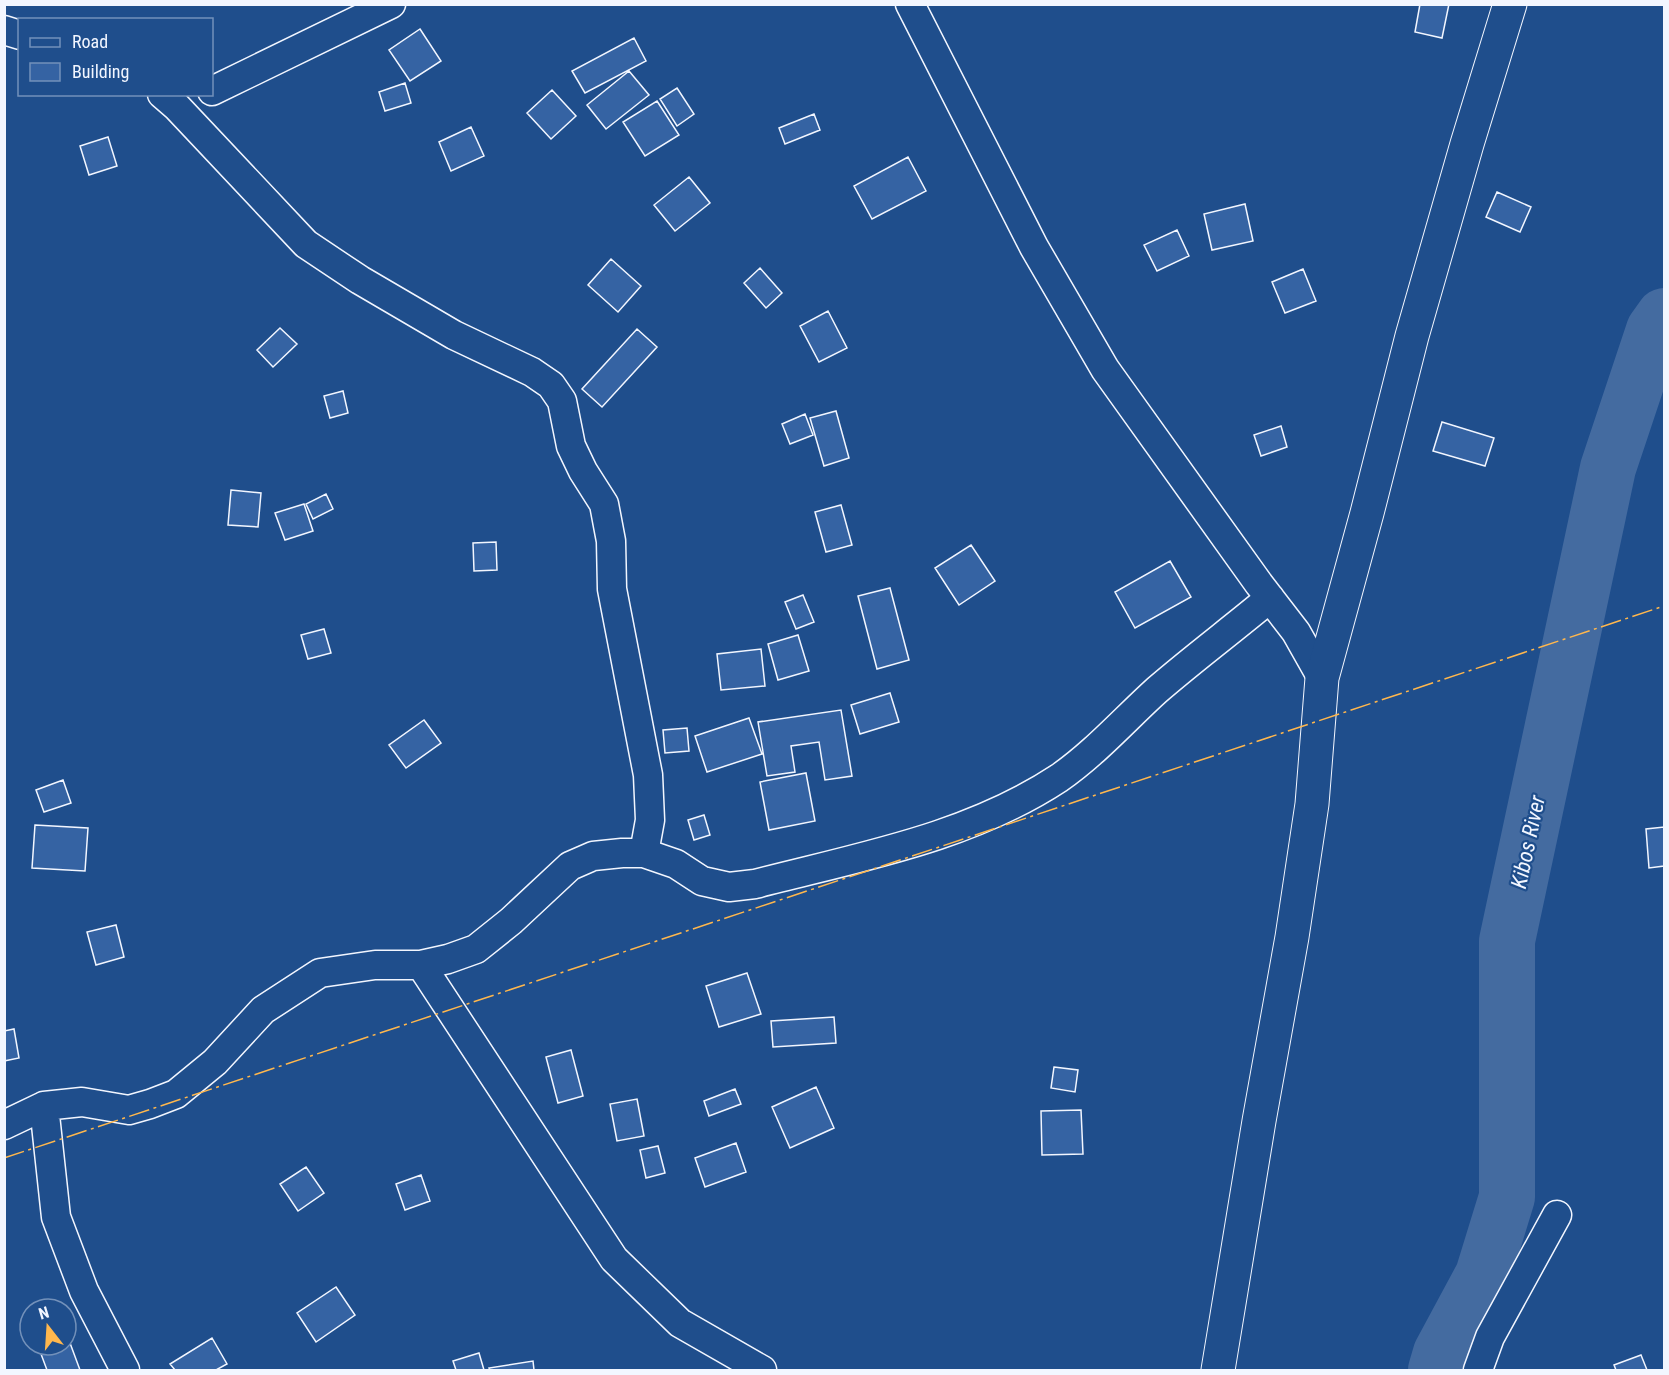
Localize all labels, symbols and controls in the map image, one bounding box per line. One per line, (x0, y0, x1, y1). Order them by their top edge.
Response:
legend (18, 18, 213, 96)
text: Road (72, 31, 108, 52)
text: Building (72, 61, 129, 82)
water label: Kibos River (1506, 793, 1550, 891)
north arrow (18, 1297, 78, 1357)
text: N (36, 1303, 51, 1324)

